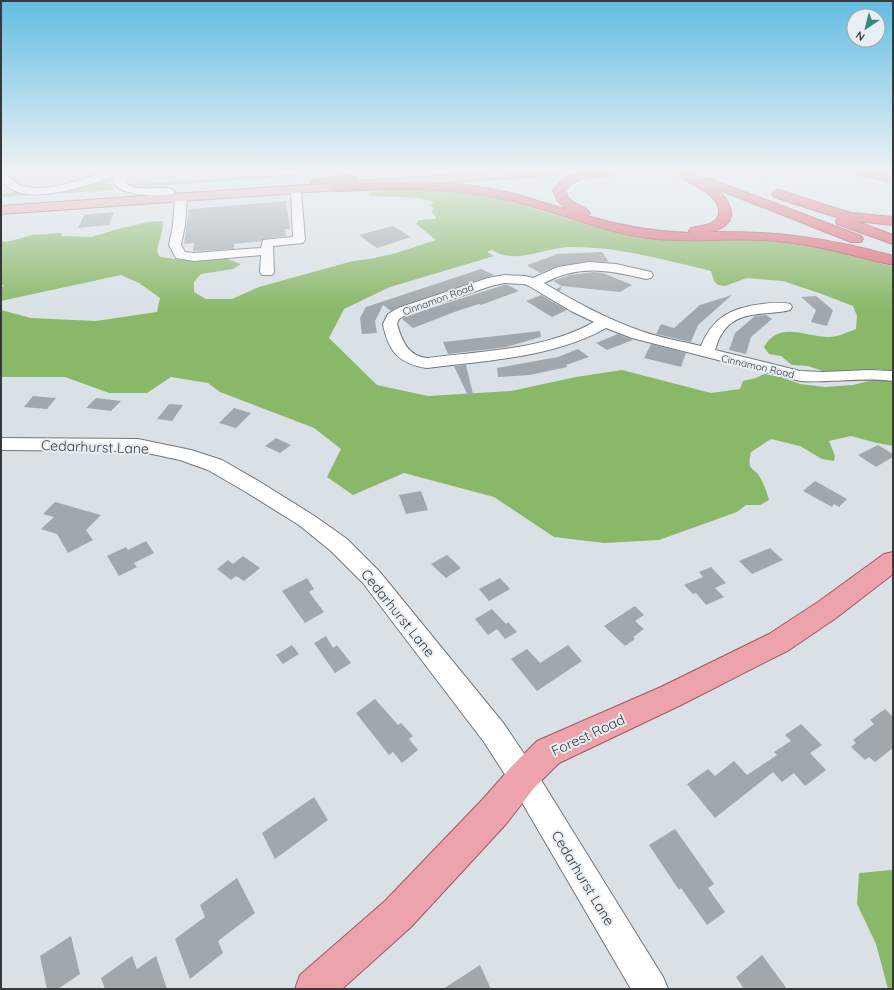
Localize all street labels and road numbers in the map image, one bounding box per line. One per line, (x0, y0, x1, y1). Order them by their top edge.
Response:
street label: Cinnamon Road (401, 281, 476, 318)
street label: Cinnamon Road (720, 352, 796, 381)
street label: Cedarhurst Lane (41, 436, 149, 458)
street label: Cedarhurst Lane (357, 565, 439, 661)
street label: Forest Road (548, 710, 628, 760)
street label: Cedarhurst Lane (548, 827, 619, 929)

